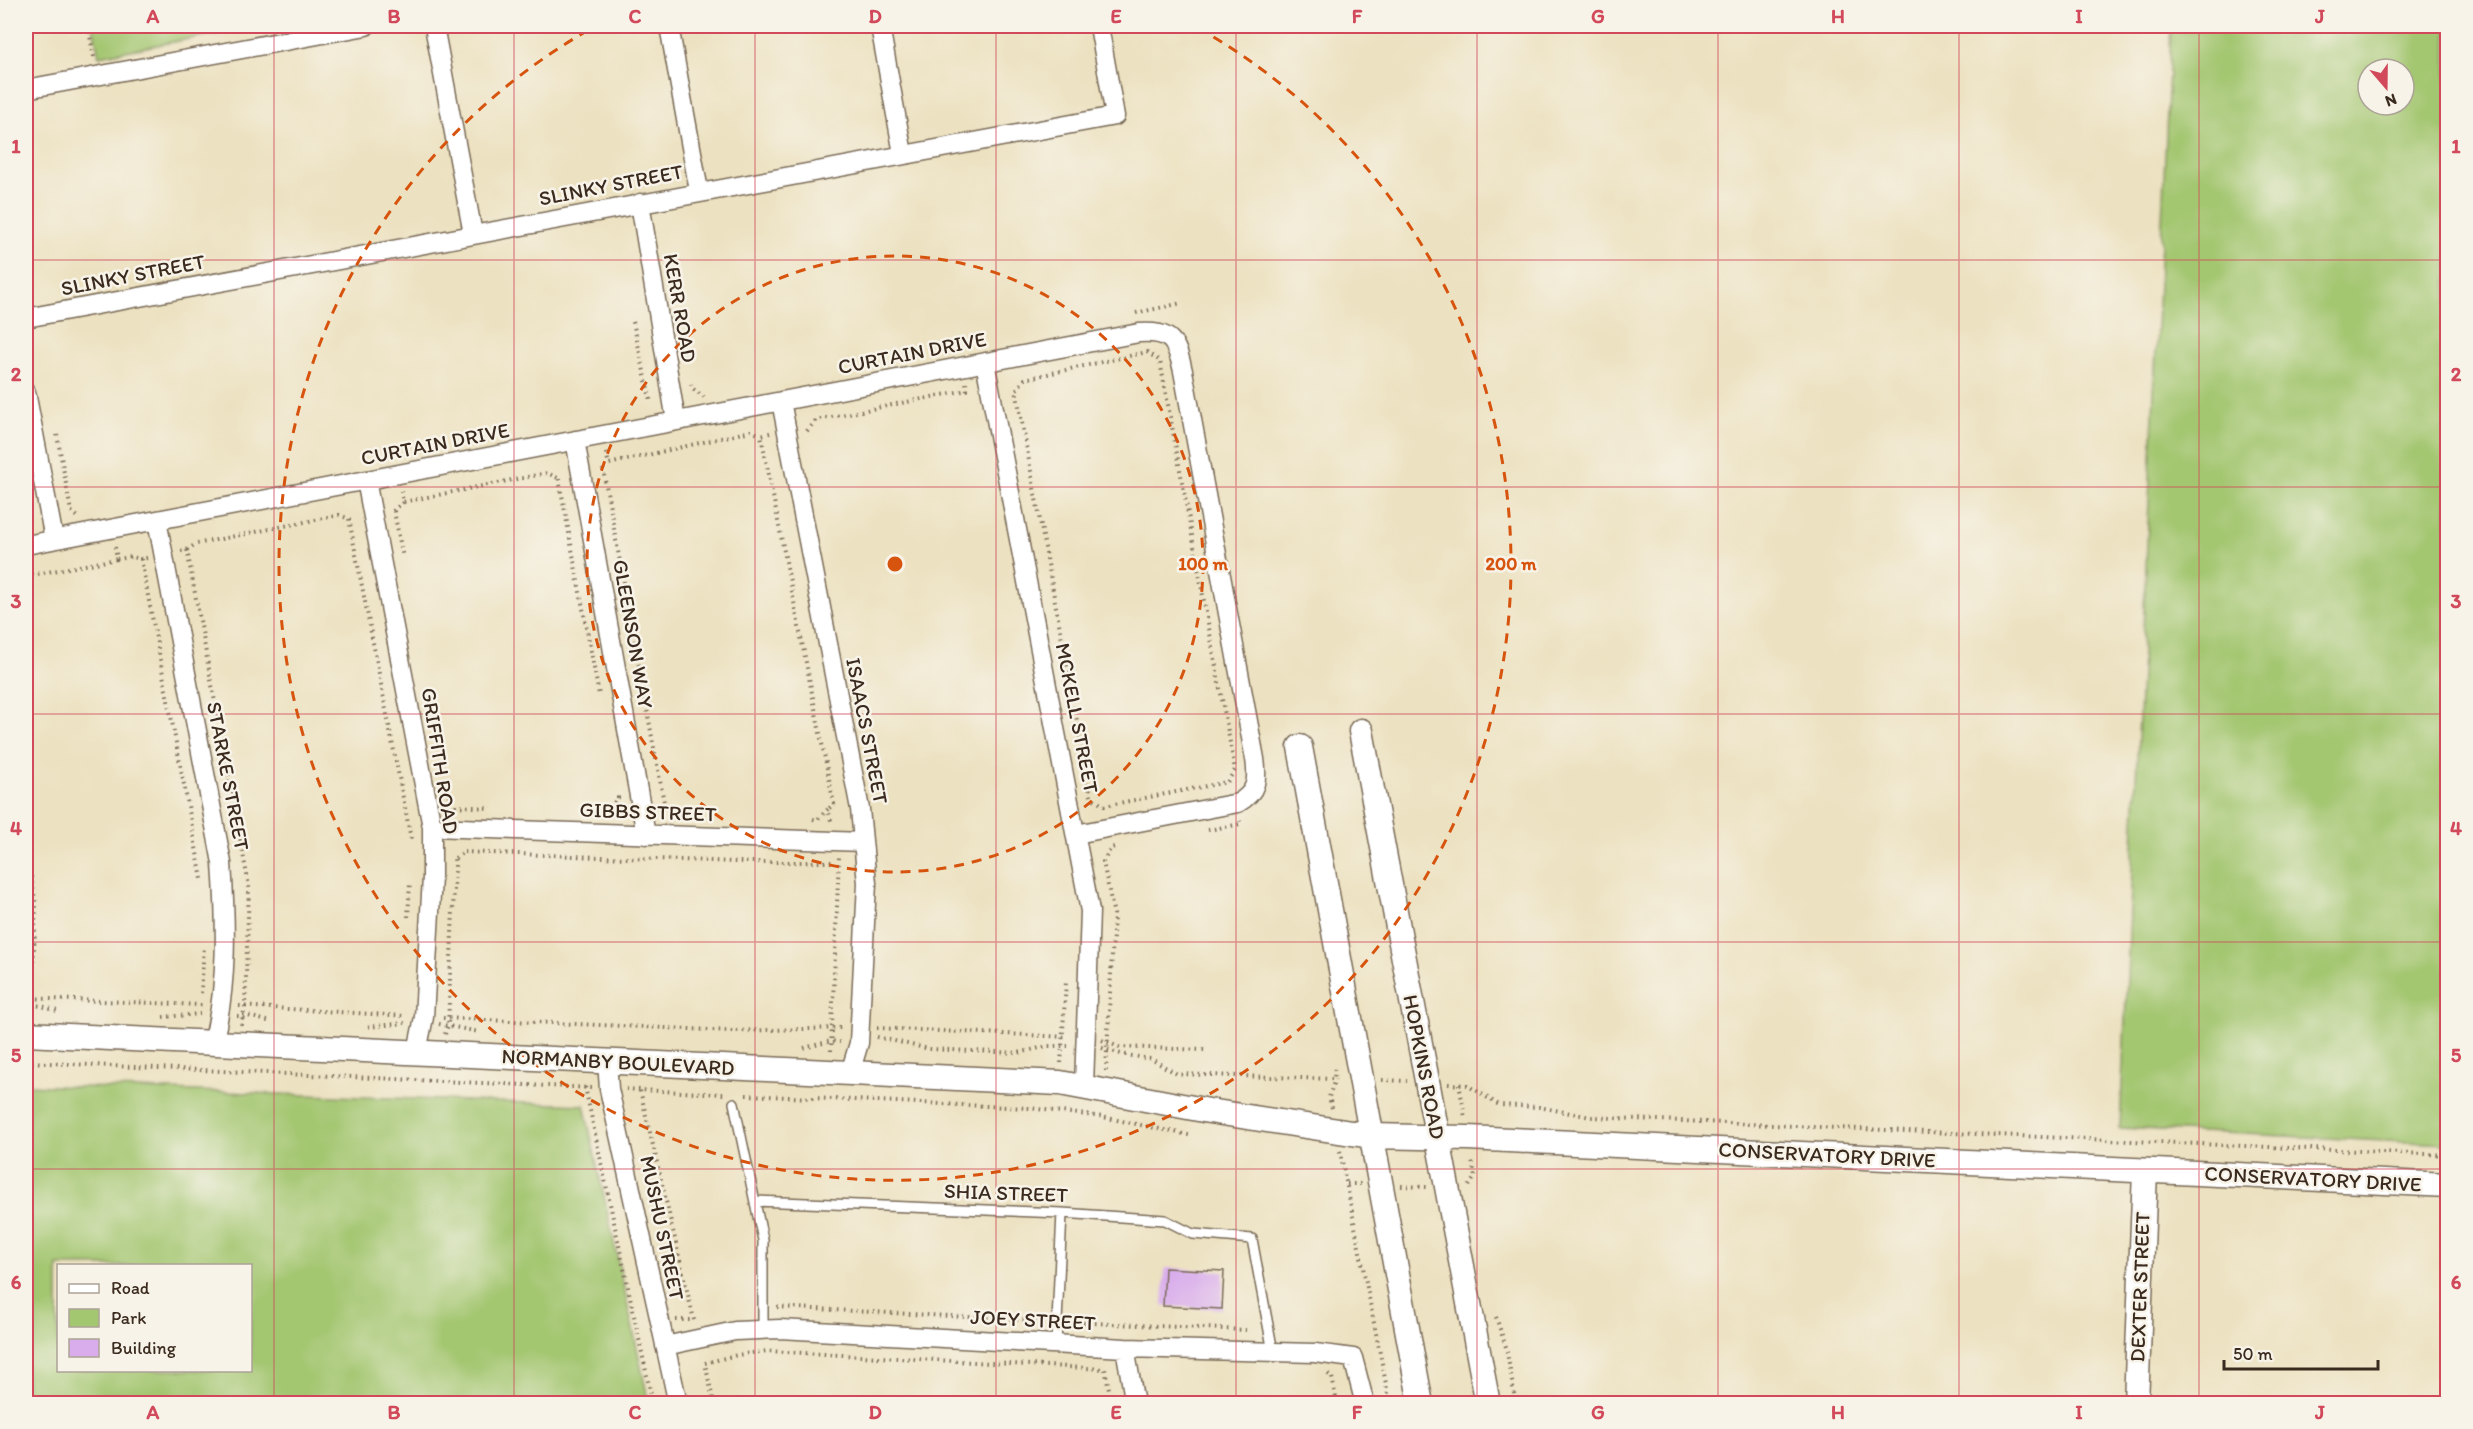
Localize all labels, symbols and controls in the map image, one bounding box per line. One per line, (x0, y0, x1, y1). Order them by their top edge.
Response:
text: A (146, 4, 160, 28)
text: B (388, 4, 401, 28)
text: C (629, 4, 642, 28)
text: D (868, 4, 882, 28)
text: E (1110, 4, 1122, 28)
text: F (1352, 4, 1363, 28)
text: G (1591, 4, 1605, 28)
text: H (1831, 4, 1845, 28)
text: I (2075, 4, 2083, 28)
text: J (2314, 4, 2325, 28)
north arrow (2356, 57, 2416, 117)
text: N (2383, 90, 2399, 111)
text: 1 (11, 134, 21, 158)
text: 1 (2451, 134, 2461, 158)
street label: SLINKY STREET (537, 158, 685, 211)
street label: SLINKY STREET (59, 248, 207, 301)
street label: KERR ROAD (659, 251, 702, 364)
street label: CURTAIN DRIVE (836, 326, 988, 379)
text: 2 (11, 362, 22, 386)
text: 2 (2451, 362, 2462, 386)
street label: CURTAIN DRIVE (359, 417, 511, 470)
text: 100 m (1178, 553, 1229, 575)
text: 200 m (1486, 553, 1537, 575)
centre of rings (885, 554, 905, 574)
street label: GLEENSON WAY (608, 557, 659, 710)
text: 3 (11, 589, 22, 613)
text: 3 (2451, 589, 2462, 613)
street label: MCKELL STREET (1051, 641, 1104, 795)
street label: ISAACS STREET (841, 656, 894, 806)
street label: GRIFFITH ROAD (417, 686, 464, 836)
street label: STARKE STREET (202, 699, 255, 853)
street label: GIBBS STREET (579, 797, 717, 826)
text: 4 (10, 816, 22, 840)
text: 4 (2450, 816, 2462, 840)
street label: HOPKINS ROAD (1398, 992, 1451, 1141)
text: 5 (11, 1043, 22, 1067)
street label: NORMANBY BOULEVARD (501, 1043, 735, 1080)
text: 5 (2451, 1043, 2462, 1067)
street label: CONSERVATORY DRIVE (1718, 1136, 1936, 1173)
street label: MUSHU STREET (635, 1153, 690, 1303)
street label: CONSERVATORY DRIVE (2204, 1160, 2422, 1197)
street label: SHIA STREET (944, 1178, 1069, 1207)
street label: DEXTER STREET (2124, 1211, 2155, 1363)
legend (57, 1264, 252, 1372)
text: 6 (11, 1270, 22, 1294)
text: 6 (2451, 1270, 2462, 1294)
text: Road (111, 1277, 150, 1299)
street label: JOEY STREET (970, 1304, 1097, 1335)
text: Park (111, 1307, 146, 1329)
scale bar (2224, 1333, 2378, 1371)
text: Building (111, 1337, 177, 1359)
text: 50 m (2233, 1343, 2273, 1365)
text: A (146, 1400, 160, 1424)
text: B (388, 1400, 401, 1424)
text: C (629, 1400, 642, 1424)
text: D (868, 1400, 882, 1424)
text: E (1110, 1400, 1122, 1424)
text: F (1352, 1400, 1363, 1424)
text: G (1591, 1400, 1605, 1424)
text: H (1831, 1400, 1845, 1424)
text: I (2075, 1400, 2083, 1424)
text: J (2314, 1400, 2325, 1424)

